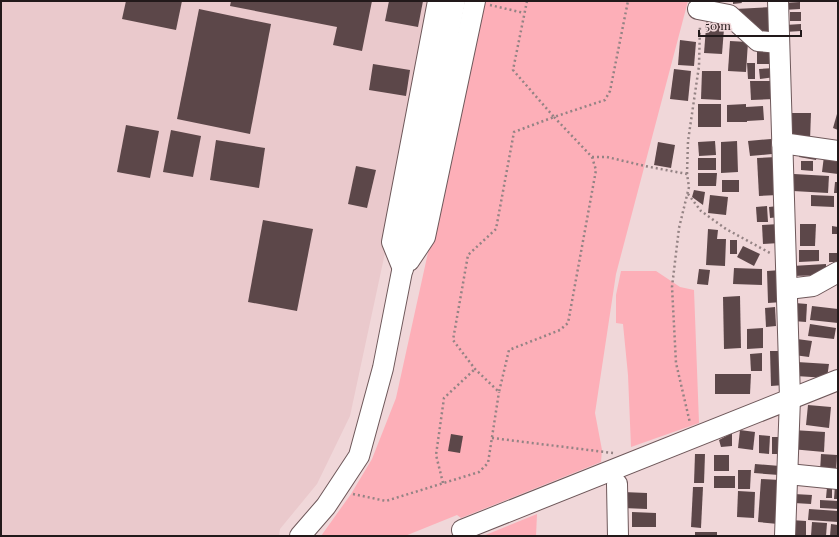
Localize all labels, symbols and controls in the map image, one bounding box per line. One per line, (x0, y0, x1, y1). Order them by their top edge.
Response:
scale bar (699, 12, 801, 38)
text: 50 m (705, 17, 731, 33)

